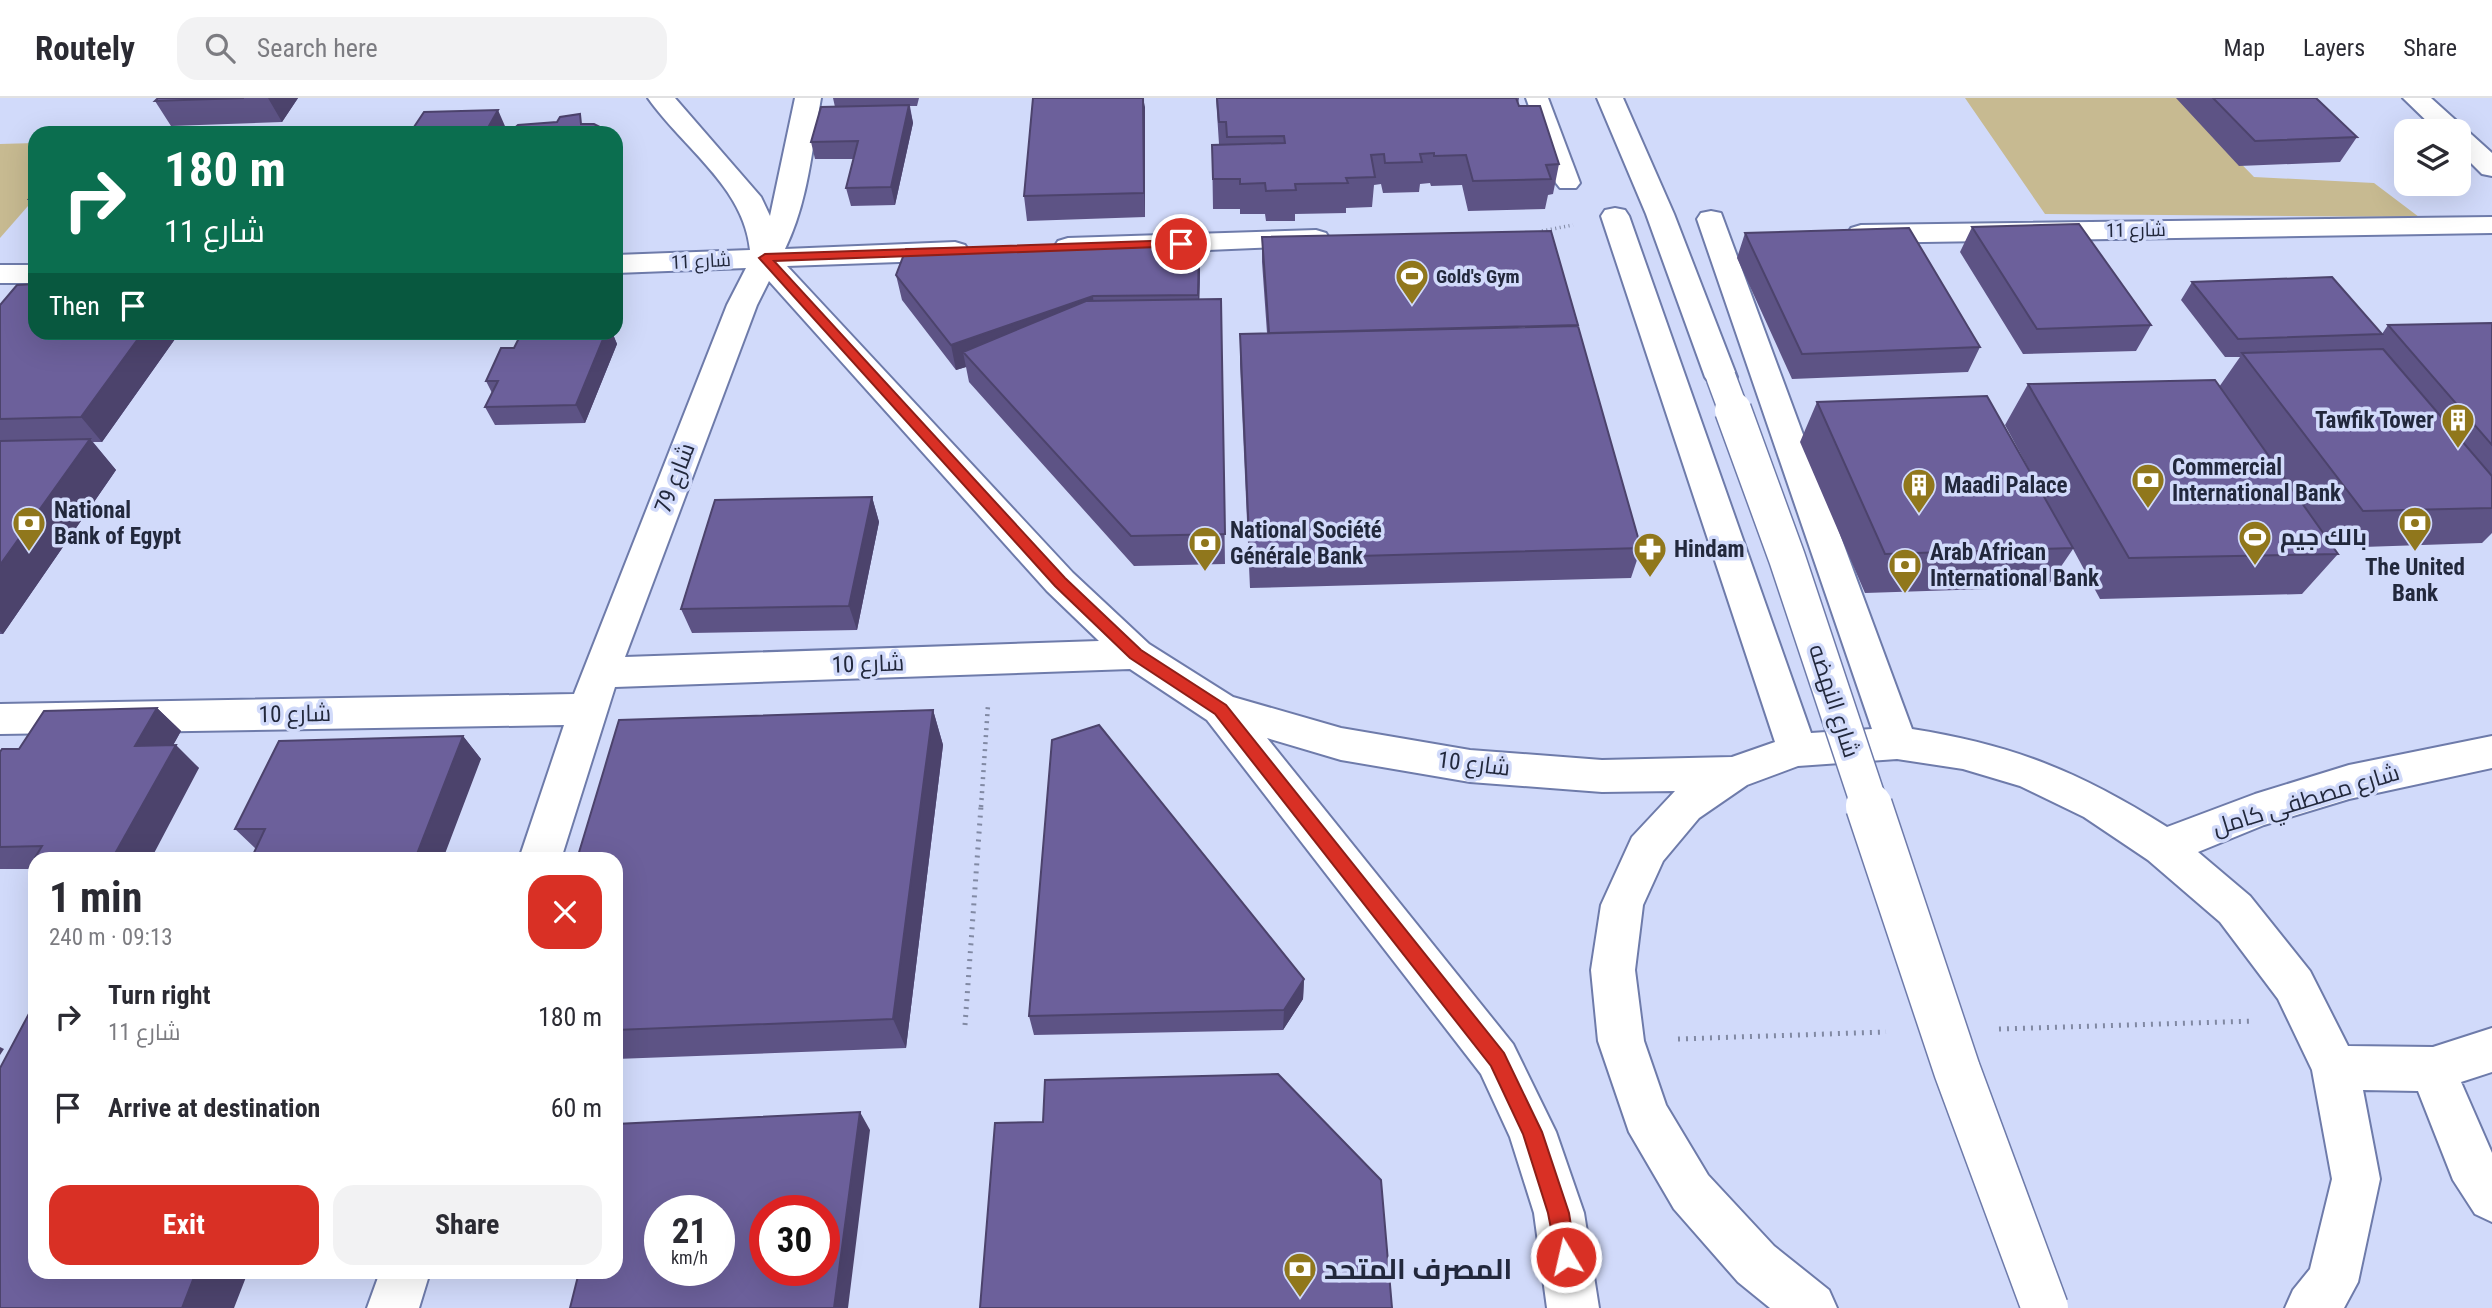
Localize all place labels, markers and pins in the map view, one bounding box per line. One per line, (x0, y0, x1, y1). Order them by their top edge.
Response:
pin (1151, 214, 1211, 274)
sports icon: Gold's Gym (1393, 257, 1431, 306)
place label: Gold's Gym (1436, 265, 1520, 288)
building icon: Tawfik Tower (2439, 401, 2477, 450)
place label: Tawfik Tower (2315, 407, 2434, 434)
place label: Commercial International Bank (2172, 454, 2342, 507)
bank icon: Commercial International Bank (2129, 461, 2167, 510)
building icon: Maadi Palace (1900, 466, 1938, 515)
place label: Maadi Palace (1944, 472, 2068, 499)
place label: National Bank of Egypt (54, 497, 181, 550)
bank icon: National Bank of Egypt (10, 504, 48, 553)
bank icon: The United Bank (2396, 504, 2434, 553)
place label: National Société Générale Bank (1230, 517, 1382, 570)
sports icon: بالك جيم (2236, 518, 2274, 567)
bank icon: National Société Générale Bank (1186, 524, 1224, 573)
place label: بالك جيم (2280, 524, 2367, 553)
pharmacy icon: Hindam (1631, 530, 1669, 579)
place label: Hindam (1674, 536, 1745, 563)
place label: Arab African International Bank (1930, 539, 2100, 592)
bank icon: Arab African International Bank (1886, 546, 1924, 595)
place label: The United Bank (2365, 554, 2465, 607)
bank icon: المصرف المتحد (1281, 1250, 1319, 1299)
place label: المصرف المتحد (1324, 1253, 1512, 1286)

